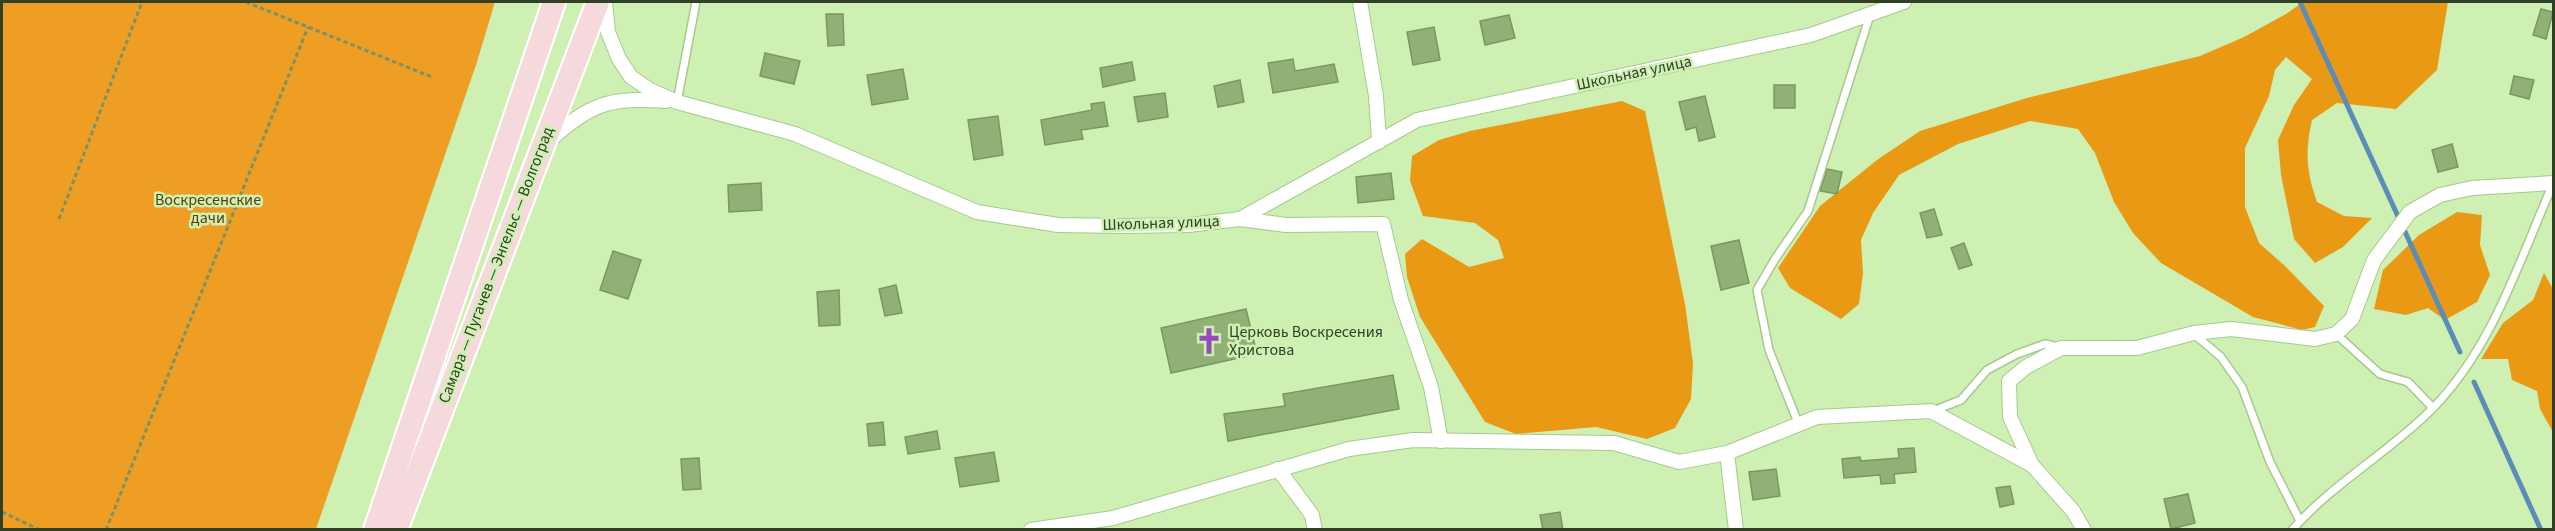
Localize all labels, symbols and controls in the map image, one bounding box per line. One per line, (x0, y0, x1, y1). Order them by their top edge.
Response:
street label: Школьная улица (1574, 50, 1694, 96)
street label: Самара — Пугачев — Энгельс — Волгоград (433, 123, 559, 406)
park label: Воскресенские дачи (155, 189, 261, 229)
street label: Школьная улица (1102, 210, 1220, 236)
place label: Церковь Воскресения Христова (1229, 321, 1383, 361)
church icon: Церковь Воскресения Христова (1194, 326, 1224, 356)

